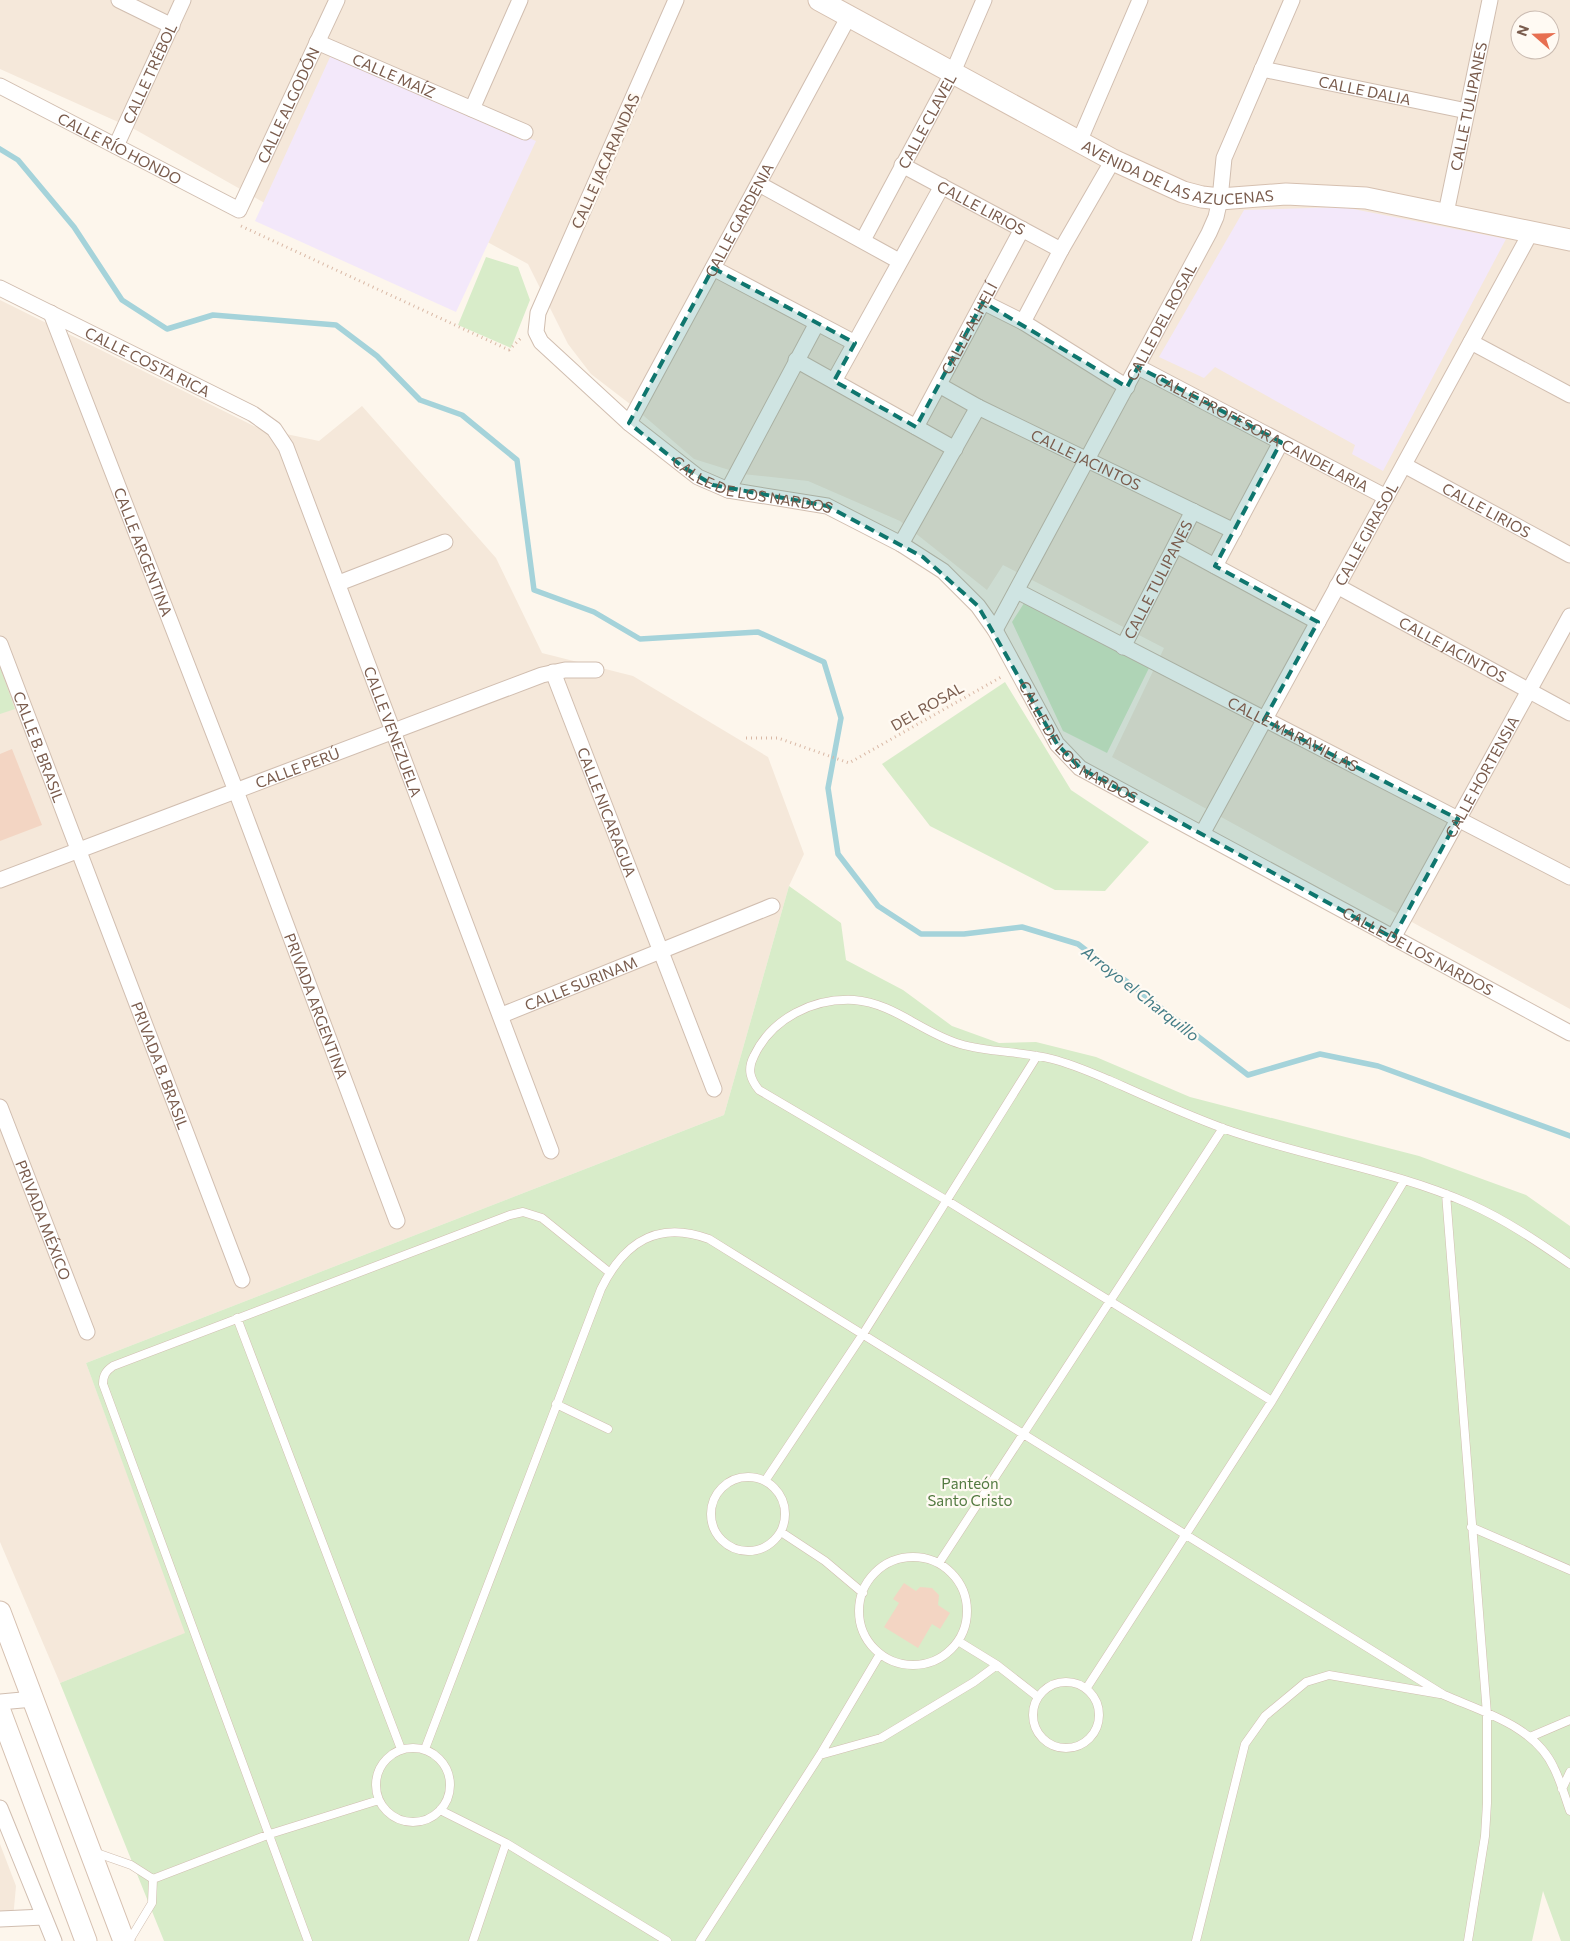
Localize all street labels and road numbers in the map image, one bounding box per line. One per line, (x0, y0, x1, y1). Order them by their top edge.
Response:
street label: CALLE TRÉBOL (119, 20, 180, 126)
street label: CALLE TULIPANES (1446, 40, 1490, 172)
street label: CALLE ALGODÓN (253, 44, 323, 166)
street label: CALLE MAÍZ (350, 50, 438, 101)
street label: CALLE CLAVEL (894, 70, 960, 172)
street label: CALLE DALIA (1317, 72, 1413, 108)
street label: CALLE JACARANDAS (567, 91, 643, 231)
street label: CALLE RÍO HONDO (55, 109, 185, 188)
street label: AVENIDA DE LAS AZUCENAS (1079, 136, 1274, 208)
street label: CALLE GARDENIA (701, 160, 777, 280)
street label: CALLE LIRIOS (934, 176, 1029, 238)
street label: CALLE DEL ROSAL (1122, 260, 1200, 384)
street label: CALLE ALHELÍ (937, 278, 1001, 377)
street label: CALLE COSTA RICA (82, 323, 213, 400)
street label: CALLE PROFESORA CANDELARIA (1152, 369, 1372, 495)
street label: CALLE JACINTOS (1028, 425, 1144, 494)
street label: CALLE DE LOS NARDOS (669, 451, 836, 517)
street label: CALLE GIRASOL (1331, 479, 1402, 589)
street label: CALLE LIRIOS (1439, 479, 1534, 541)
street label: CALLE ARGENTINA (110, 485, 176, 619)
street label: CALLE TULIPANES (1120, 517, 1196, 642)
street label: CALLE JACINTOS (1396, 613, 1510, 686)
street label: CALLE VENEZUELA (360, 664, 426, 799)
street label: DEL ROSAL (887, 678, 967, 734)
street label: CALLE DE LOS NARDOS (1015, 678, 1141, 807)
street label: CALLE B. BRASIL (10, 689, 69, 805)
street label: CALLE MARAVILLAS (1225, 693, 1362, 775)
street label: CALLE HORTENSIA (1441, 713, 1522, 841)
street label: CALLE PERÚ (253, 742, 342, 792)
street label: CALLE NICARAGUA (574, 745, 640, 879)
street label: CALLE DE LOS NARDOS (1340, 903, 1497, 999)
street label: PRIVADA ARGENTINA (281, 931, 352, 1081)
street label: CALLE SURINAM (522, 952, 640, 1014)
street label: PRIVADA B. BRASIL (128, 999, 193, 1132)
street label: PRIVADA MÉXICO (12, 1157, 75, 1282)

